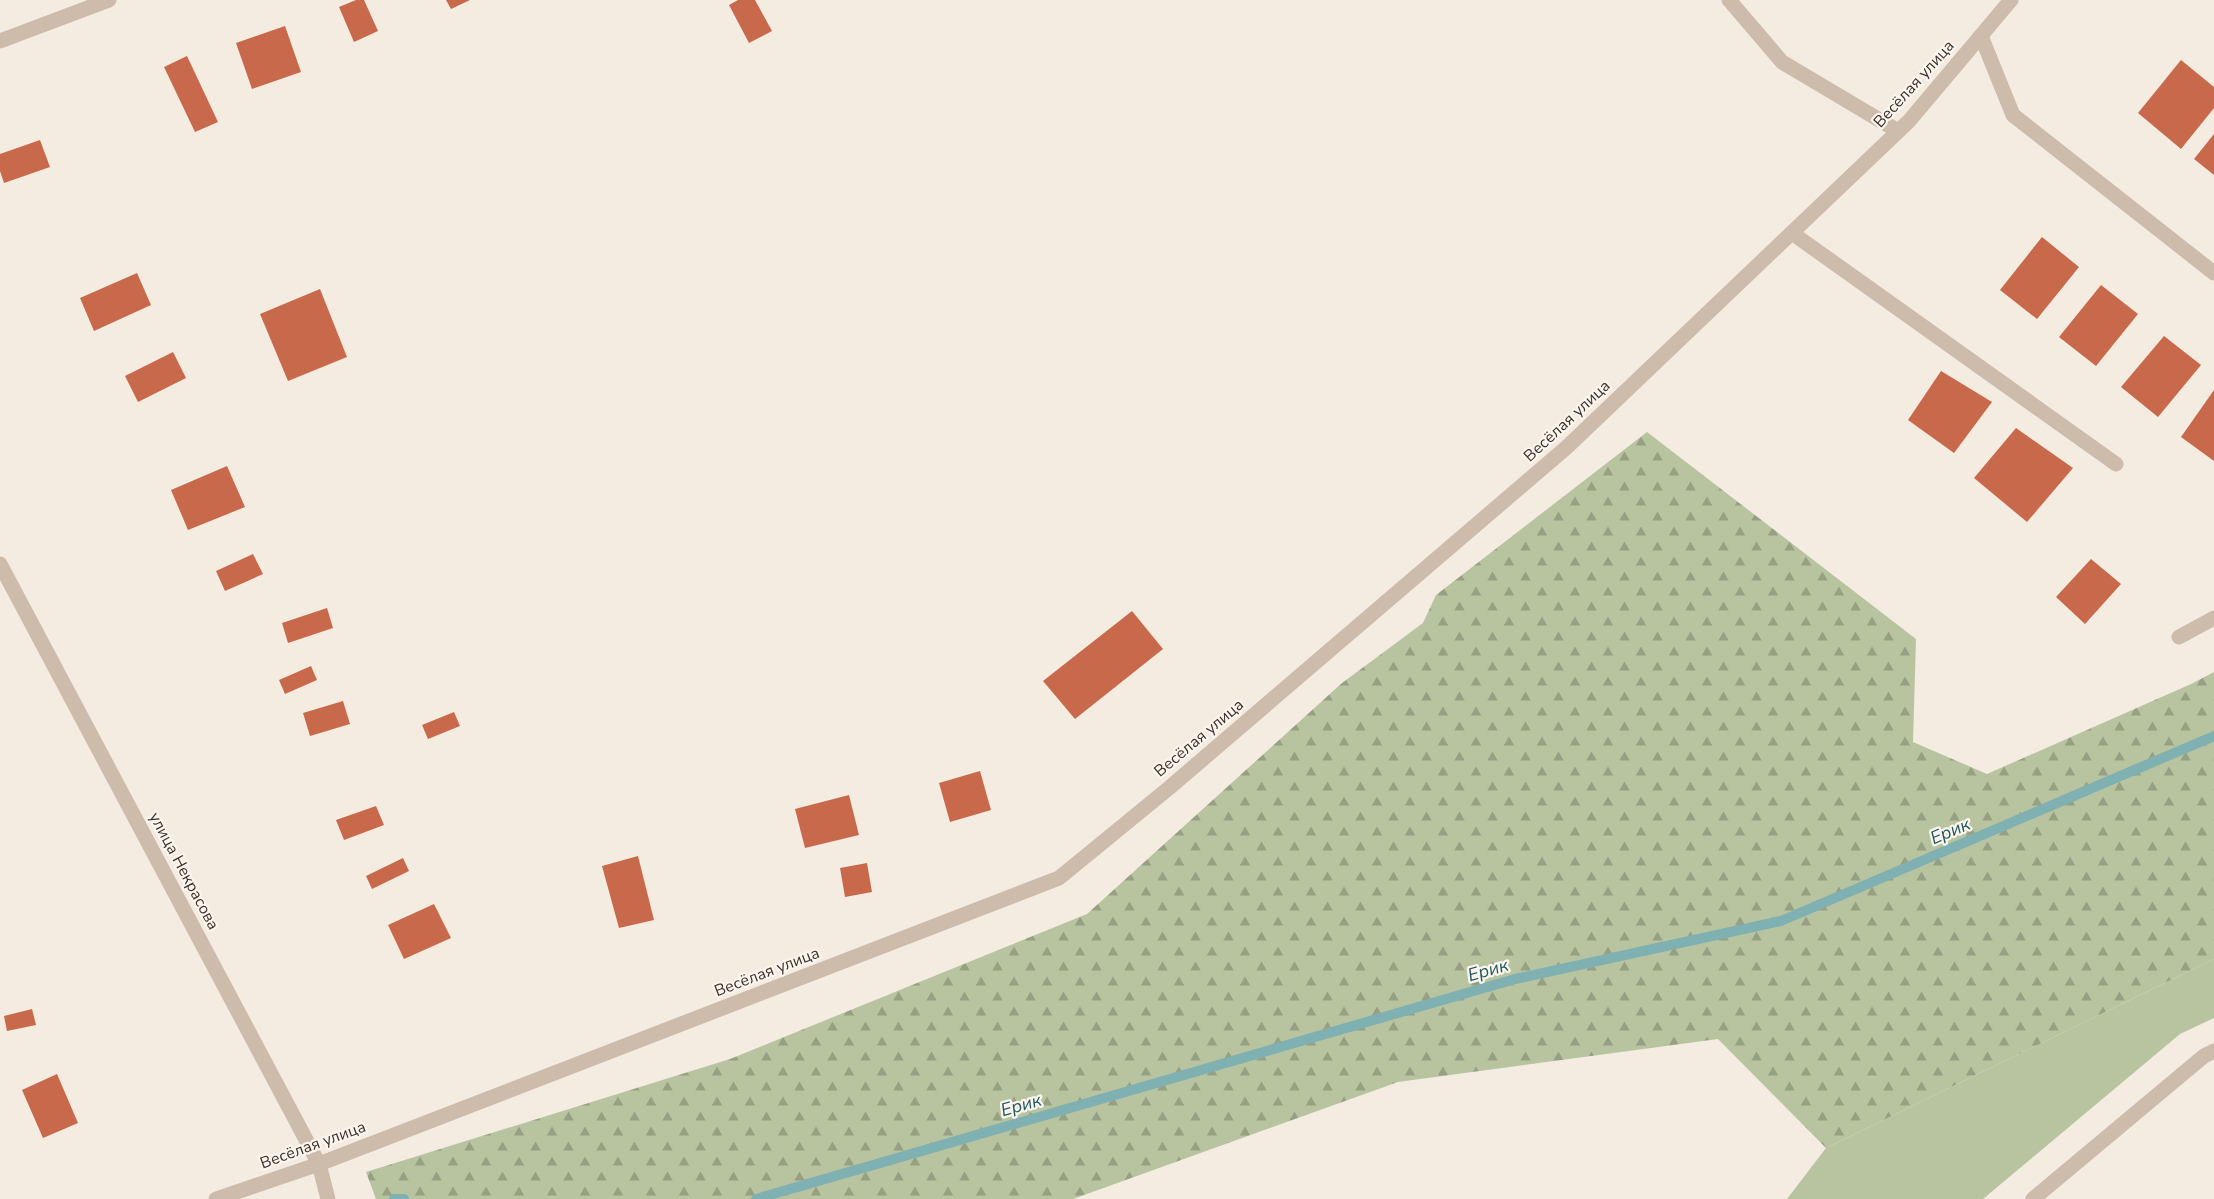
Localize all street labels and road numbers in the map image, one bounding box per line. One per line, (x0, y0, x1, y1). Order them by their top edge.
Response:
street label: Весёлая улица (1869, 35, 1959, 133)
street label: Весёлая улица (1519, 375, 1615, 467)
street label: Весёлая улица (1149, 694, 1249, 782)
street label: улица Некрасова (144, 808, 224, 934)
street label: Весёлая улица (711, 942, 823, 1002)
street label: Весёлая улица (257, 1116, 369, 1174)

